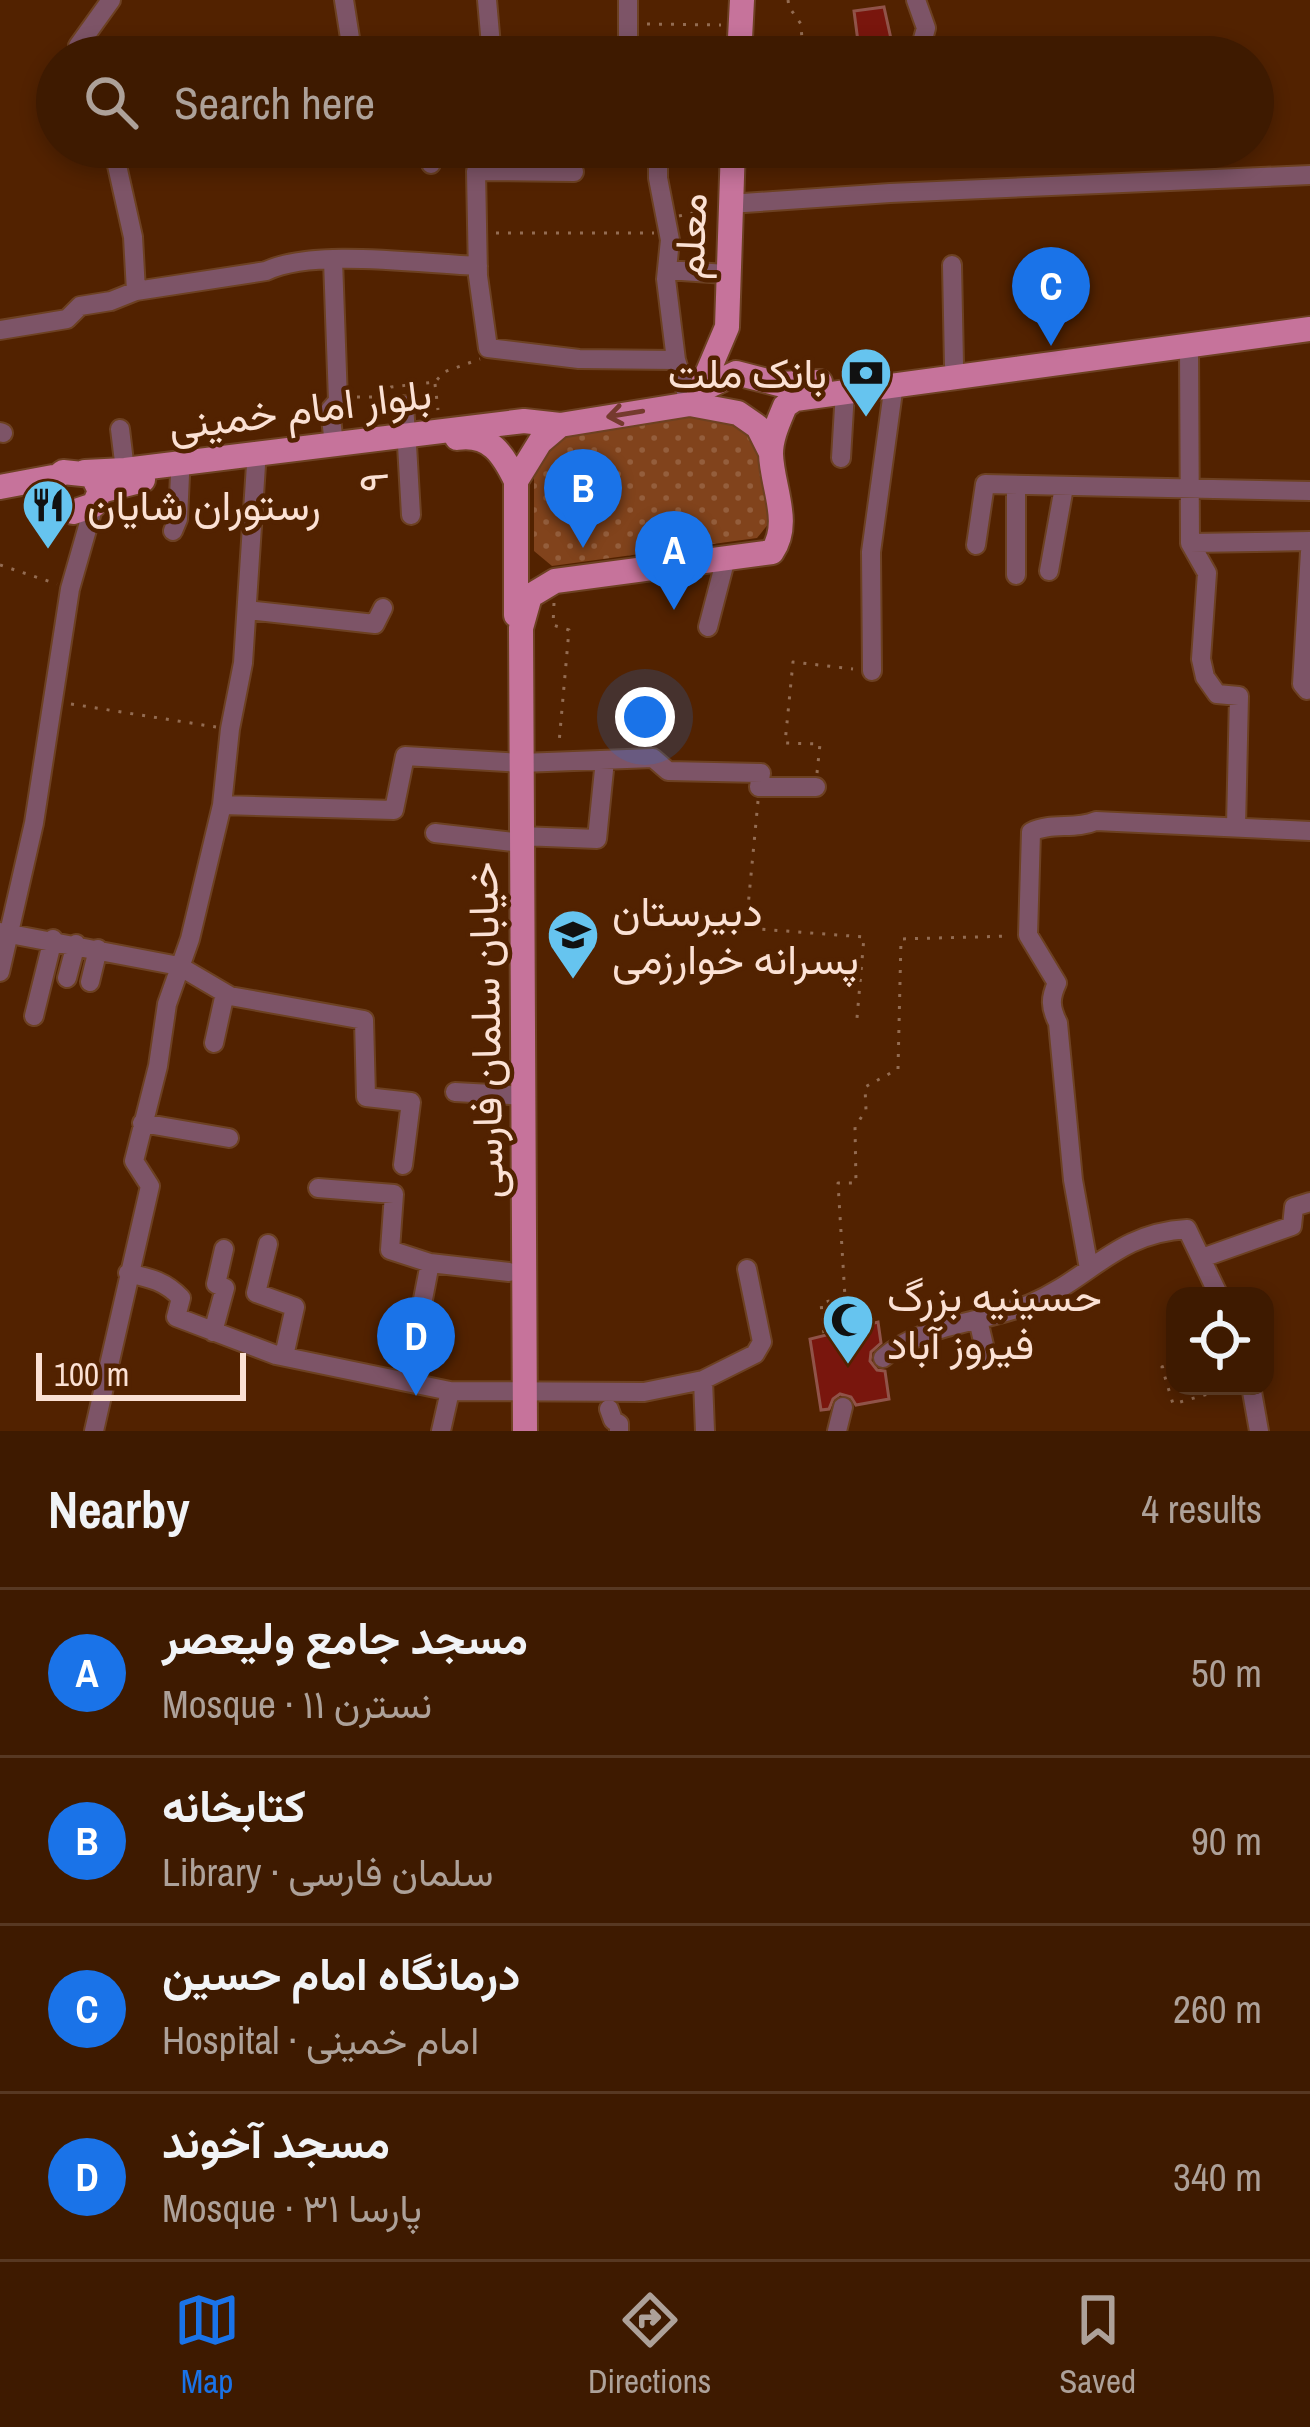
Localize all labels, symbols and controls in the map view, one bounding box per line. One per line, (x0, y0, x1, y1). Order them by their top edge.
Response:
search box (36, 36, 1274, 168)
icon: search (78, 69, 144, 135)
text: Search here (174, 72, 375, 133)
street label: معلم (661, 192, 719, 280)
pin: C (1012, 247, 1090, 346)
place label: بانک ملت (668, 345, 827, 401)
bank icon: بانک ملت (838, 345, 894, 419)
street label: بلوار امام خمینی (165, 365, 435, 453)
one-way arrow (606, 404, 645, 427)
pin: B (544, 449, 622, 548)
street label: ۹ (345, 470, 401, 494)
restaurant icon: رستوران شایان (20, 477, 76, 551)
place label: رستوران شایان (87, 477, 321, 533)
pin: A (635, 511, 713, 610)
your location (615, 687, 675, 747)
street label: خیابان سلمان فارسی (454, 861, 516, 1199)
place label: دبیرستان پسرانه خوارزمی (612, 883, 859, 988)
school or university icon: دبیرستان پسرانه خوارزمی (545, 907, 601, 981)
place label: حسینیه بزرگ فیروز آباد (887, 1268, 1102, 1372)
map controls (1166, 1287, 1274, 1395)
button: locate (1166, 1287, 1274, 1395)
mosque icon: حسینیه بزرگ فیروز آباد (820, 1292, 876, 1366)
pin: D (377, 1297, 455, 1396)
scale bar (36, 1347, 246, 1400)
text: 100 m (54, 1352, 129, 1396)
text: Nearby (48, 1475, 190, 1544)
text: 4 results (1141, 1483, 1262, 1535)
text: مسجد جامع ولیعصر (162, 1607, 528, 1668)
text: A (75, 1647, 99, 1699)
text: 50 m (1191, 1647, 1262, 1699)
text: Mosque · نسترن ۱۱ (162, 1678, 432, 1730)
text: کتابخانه (162, 1775, 306, 1836)
text: B (75, 1815, 99, 1867)
text: 90 m (1191, 1815, 1262, 1867)
text: Library · سلمان فارسی (162, 1846, 494, 1898)
text: درمانگاه امام حسین (162, 1943, 521, 2004)
text: C (75, 1983, 99, 2035)
text: 260 m (1173, 1983, 1262, 2035)
text: Hospital · امام خمینی (162, 2014, 479, 2066)
text: مسجد آخوند (162, 2111, 390, 2172)
text: D (75, 2151, 99, 2203)
text: 340 m (1173, 2151, 1262, 2203)
text: Mosque · پارسا ۳۱ (162, 2182, 422, 2234)
tab: Map (174, 2287, 240, 2403)
tab: Directions (588, 2287, 711, 2403)
tab: Saved (1059, 2287, 1136, 2403)

